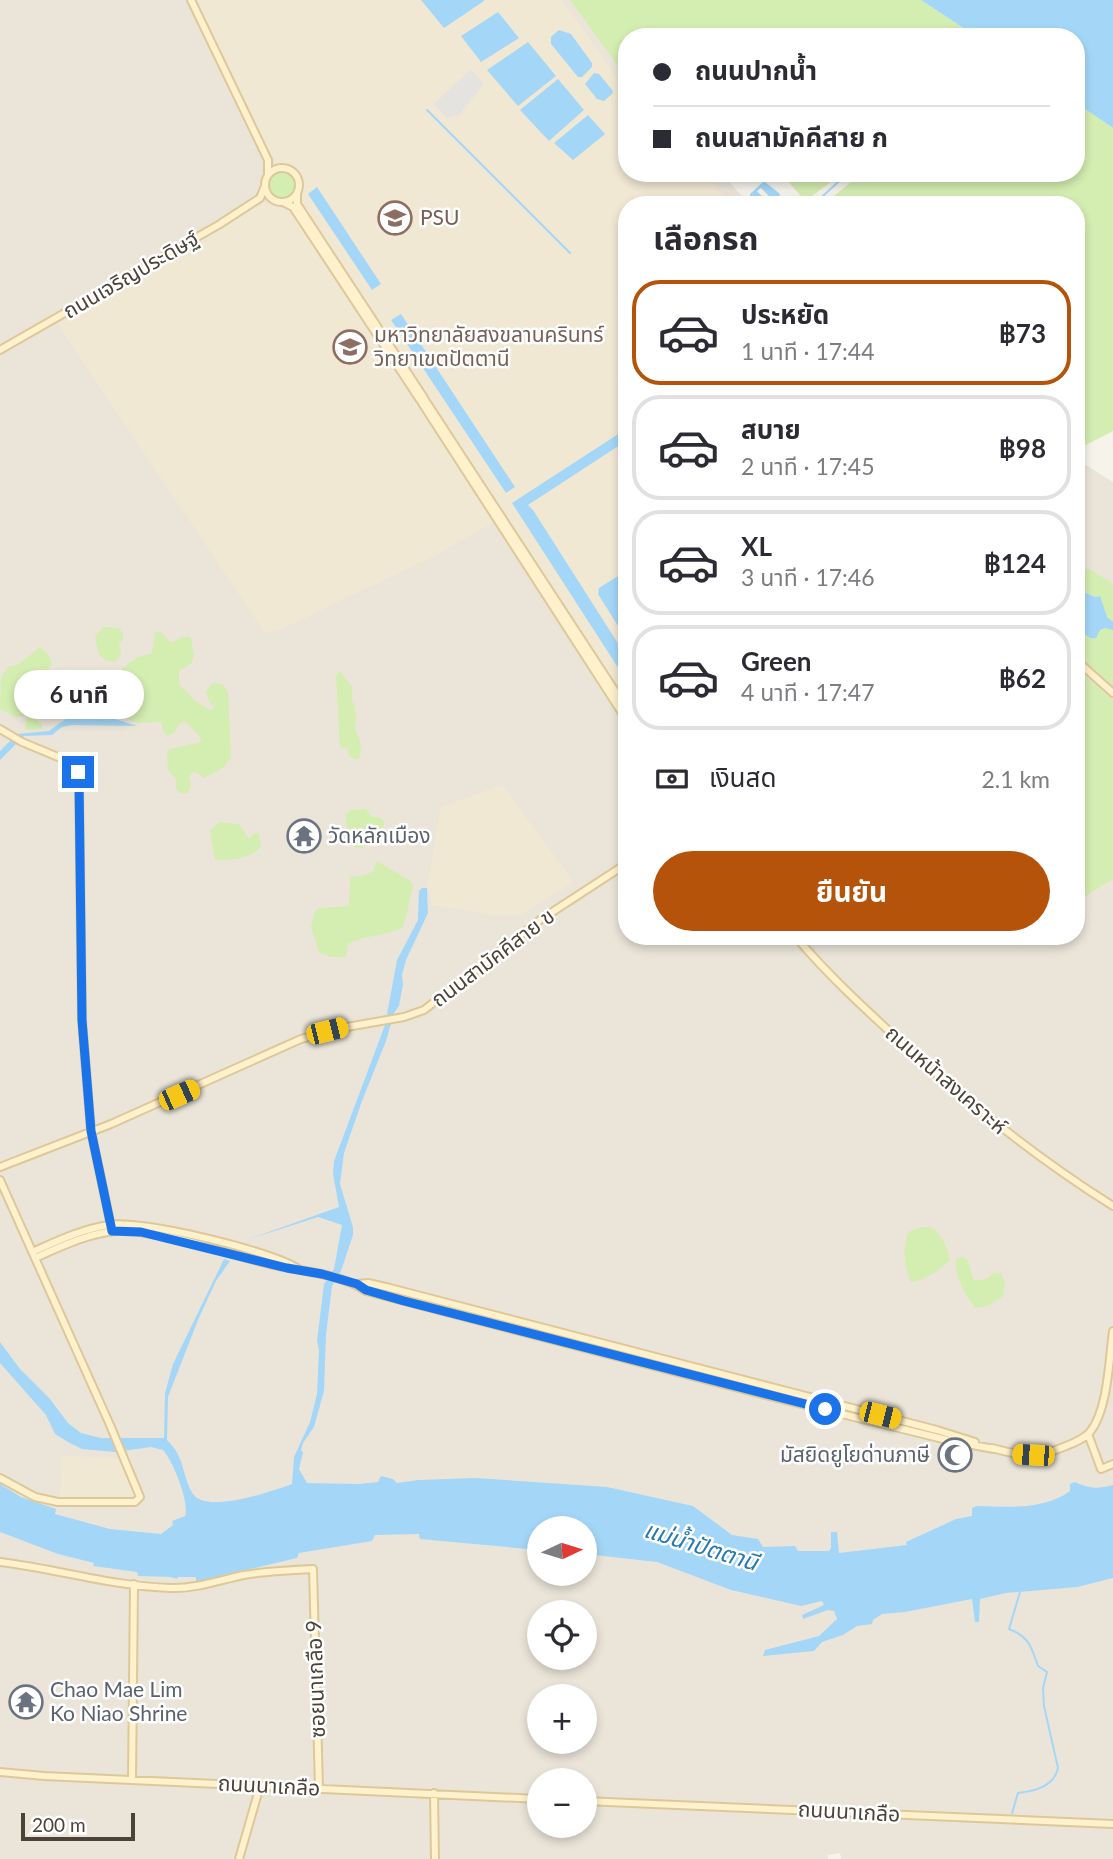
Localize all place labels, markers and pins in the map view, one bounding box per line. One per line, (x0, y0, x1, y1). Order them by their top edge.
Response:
school or university icon: PSU (376, 199, 414, 237)
place label: PSU (420, 204, 459, 229)
place label: มหาวิทยาลัยสงขลานครินทร์ วิทยาเขตปัตตานี (374, 321, 605, 370)
school or university icon: มหาวิทยาลัยสงขลานครินทร์ วิทยาเขตปัตตานี (331, 328, 369, 366)
temple icon: วัดหลักเมือง (285, 817, 323, 855)
place label: วัดหลักเมือง (328, 822, 431, 847)
mosque icon: มัสยิดยูโยด่านภาษี (936, 1436, 974, 1474)
place label: มัสยิดยูโยด่านภาษี (780, 1441, 930, 1468)
place label: Chao Mae Lim Ko Niao Shrine (50, 1676, 187, 1725)
temple icon: Chao Mae Lim Ko Niao Shrine (7, 1683, 45, 1721)

